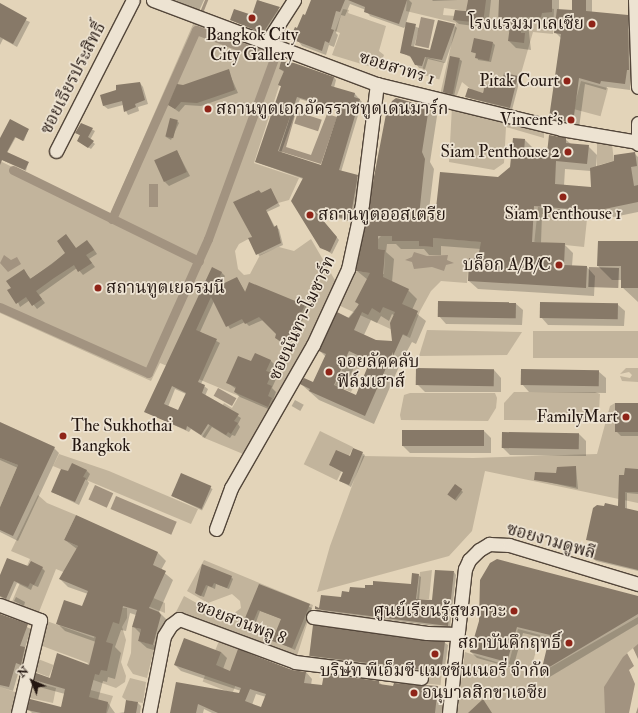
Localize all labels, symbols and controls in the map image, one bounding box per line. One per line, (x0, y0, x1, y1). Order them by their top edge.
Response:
marker: Bangkok City City Gallery (247, 13, 257, 23)
place label: โรงแรมมาเลเซีย (468, 14, 584, 34)
street label: ซอยเธียรประสิทธิ์ (36, 19, 110, 137)
marker: โรงแรมมาเลเซีย (587, 19, 597, 29)
place label: Bangkok City City Gallery (206, 25, 298, 65)
street label: ซอยสาทร 1 (357, 47, 437, 89)
place label: Pitak Court (479, 71, 559, 91)
marker: Pitak Court (562, 76, 572, 86)
place label: สถานทูตเอกอัครราชทูตเดนมาร์ก (216, 99, 448, 119)
marker: สถานทูตเอกอัครราชทูตเดนมาร์ก (203, 104, 213, 114)
place label: Vincent's (500, 110, 563, 130)
marker: Vincent's (566, 115, 576, 125)
place label: Siam Penthouse 2 (441, 142, 560, 162)
marker: Siam Penthouse 2 (563, 147, 573, 157)
marker: Siam Penthouse 1 (558, 192, 568, 202)
place label: Siam Penthouse 1 (505, 204, 621, 224)
place label: สถานทูตออสเตรีย (318, 205, 446, 225)
marker: สถานทูตออสเตรีย (305, 210, 315, 220)
street label: ซอยนันทา-โมซาร์ท (264, 252, 340, 384)
place label: บล็อก A/B/C (463, 255, 551, 275)
marker: บล็อก A/B/C (554, 260, 564, 270)
place label: สถานทูตเยอรมนี (106, 278, 225, 298)
marker: สถานทูตเยอรมนี (93, 283, 103, 293)
place label: จอยลัคคลับ ฟิล์มเฮาส์ (337, 352, 419, 392)
marker: จอยลัคคลับ ฟิล์มเฮาส์ (324, 367, 334, 377)
place label: FamilyMart (537, 407, 618, 427)
marker: FamilyMart (621, 412, 631, 422)
place label: The Sukhothai Bangkok (71, 416, 173, 456)
marker: The Sukhothai Bangkok (58, 431, 68, 441)
street label: ซอยงามดูพลี (504, 519, 598, 563)
street label: ซอยสวนพลู 8 (193, 595, 289, 649)
place label: ศูนย์เรียนรู้สุขภาวะ (373, 601, 506, 621)
marker: ศูนย์เรียนรู้สุขภาวะ (509, 606, 519, 616)
place label: สถาบันคึกฤทธิ์ (458, 633, 561, 653)
marker: สถาบันคึกฤทธิ์ (564, 638, 574, 648)
marker: บริษัท พีเอ็มซี แมชชีนเนอรี่ จำกัด (430, 649, 440, 659)
north arrow (12, 661, 52, 701)
place label: บริษัท พีเอ็มซี แมชชีนเนอรี่ จำกัด (320, 661, 550, 681)
text: N (15, 664, 31, 680)
place label: อนุบาลสิกขาเอซีย (422, 683, 547, 703)
marker: อนุบาลสิกขาเอซีย (409, 688, 419, 698)

